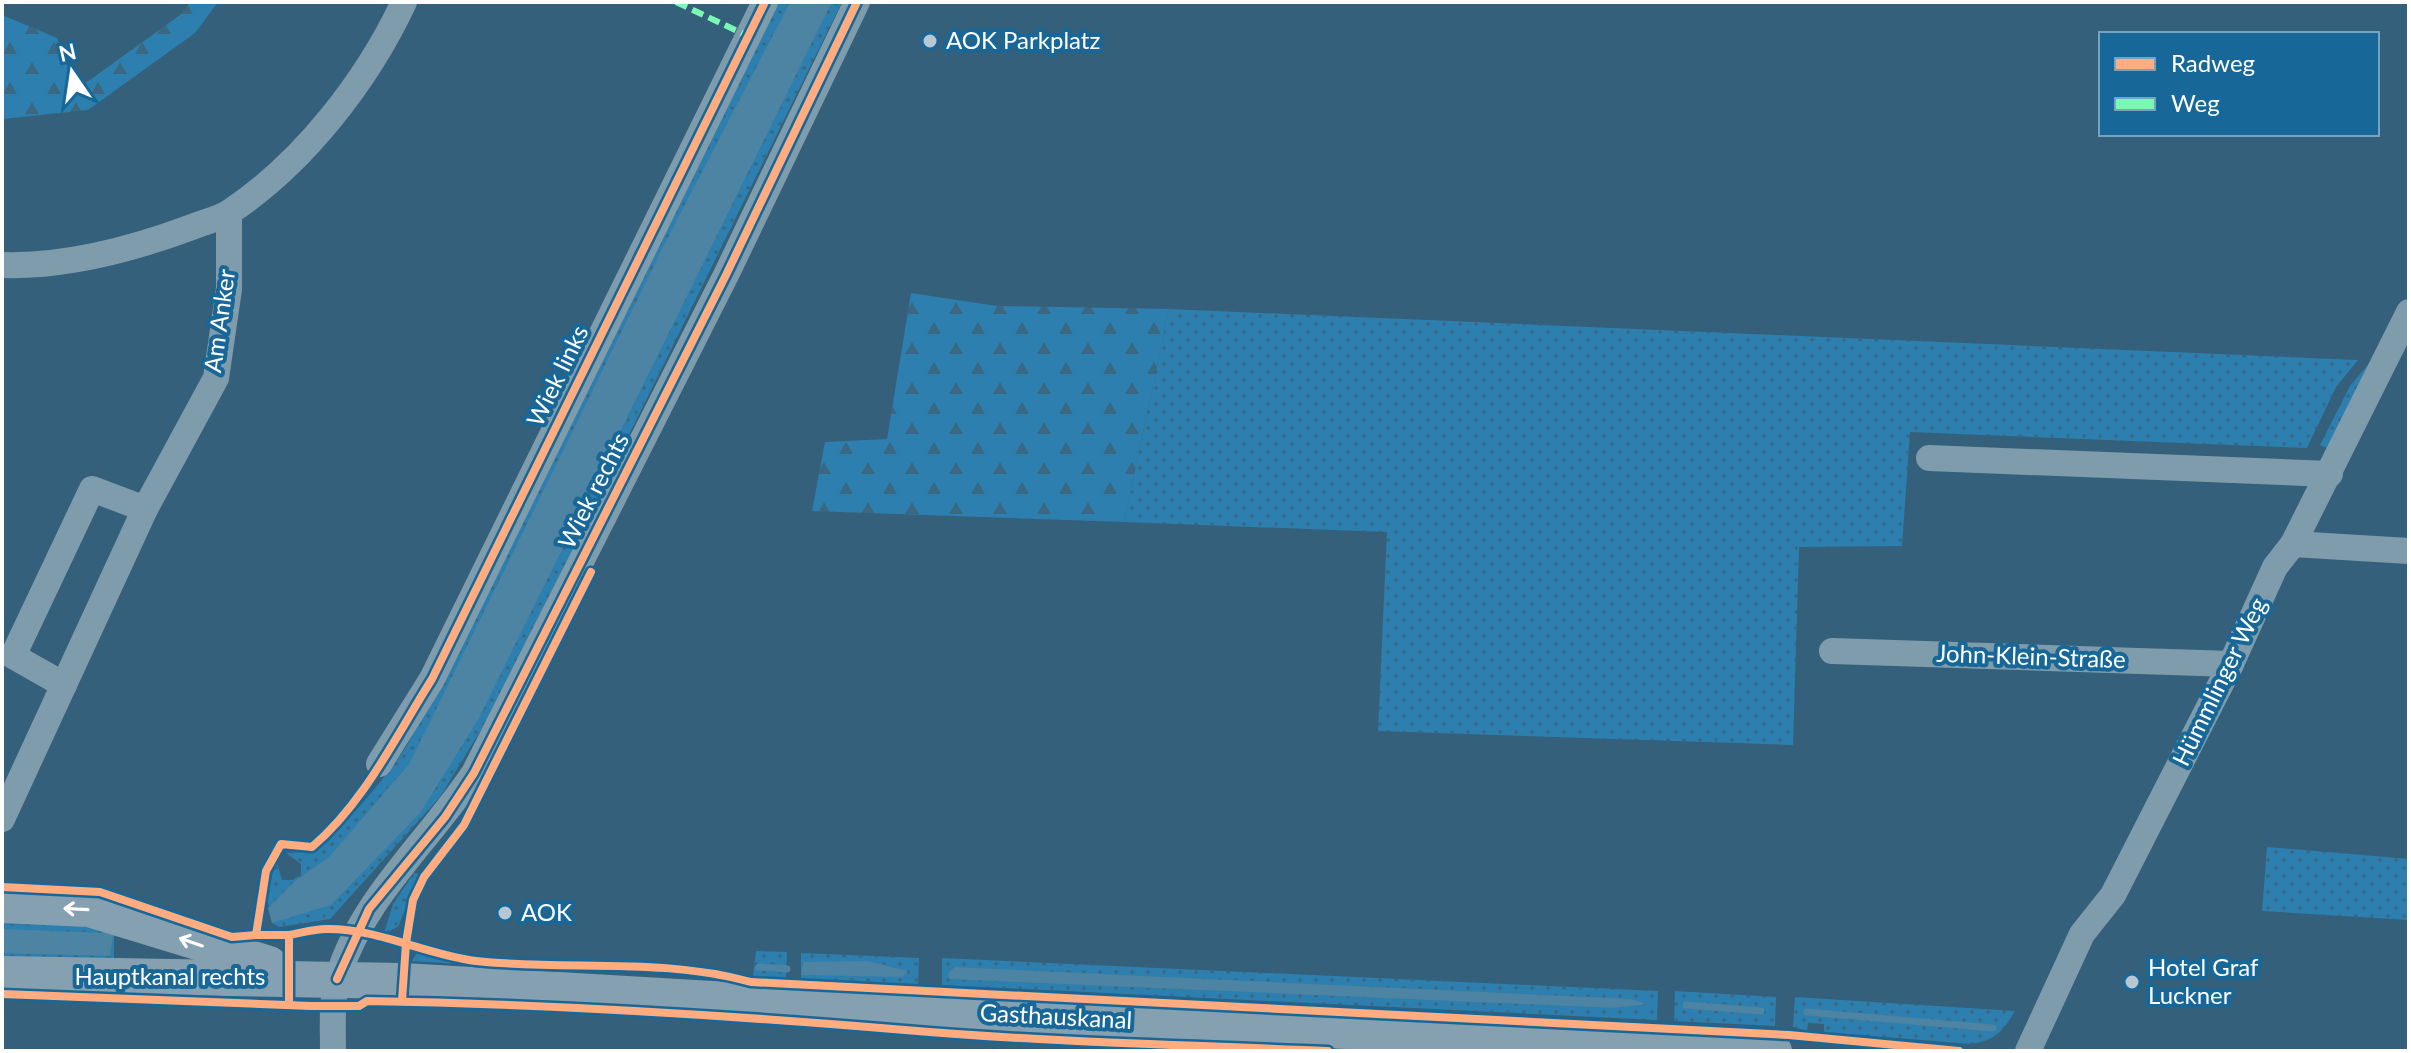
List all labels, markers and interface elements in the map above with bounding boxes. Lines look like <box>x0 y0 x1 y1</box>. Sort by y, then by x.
place label: AOK Parkplatz <box>946 25 1100 54</box>
north arrow <box>32 32 112 112</box>
marker: AOK Parkplatz <box>921 32 939 50</box>
legend <box>2099 32 2379 136</box>
text: N <box>56 37 79 67</box>
text: Radweg <box>2171 48 2255 77</box>
text: Weg <box>2171 88 2220 117</box>
street label: Am Anker <box>197 267 240 374</box>
street label: Wiek links <box>520 320 594 431</box>
street label: Wiek rechts <box>551 428 634 553</box>
street label: Hümmlinger Weg <box>2165 593 2272 770</box>
street label: John-Klein-Straße <box>1936 638 2126 673</box>
place label: AOK <box>521 897 572 926</box>
one-way arrow <box>63 901 90 916</box>
marker: AOK <box>496 904 514 922</box>
one-way arrow <box>179 934 204 949</box>
place label: Hotel Graf Luckner <box>2148 952 2259 1009</box>
street label: Hauptkanal rechts <box>74 961 266 990</box>
marker: Hotel Graf Luckner <box>2123 973 2141 991</box>
street label: Gasthauskanal <box>979 997 1133 1034</box>

